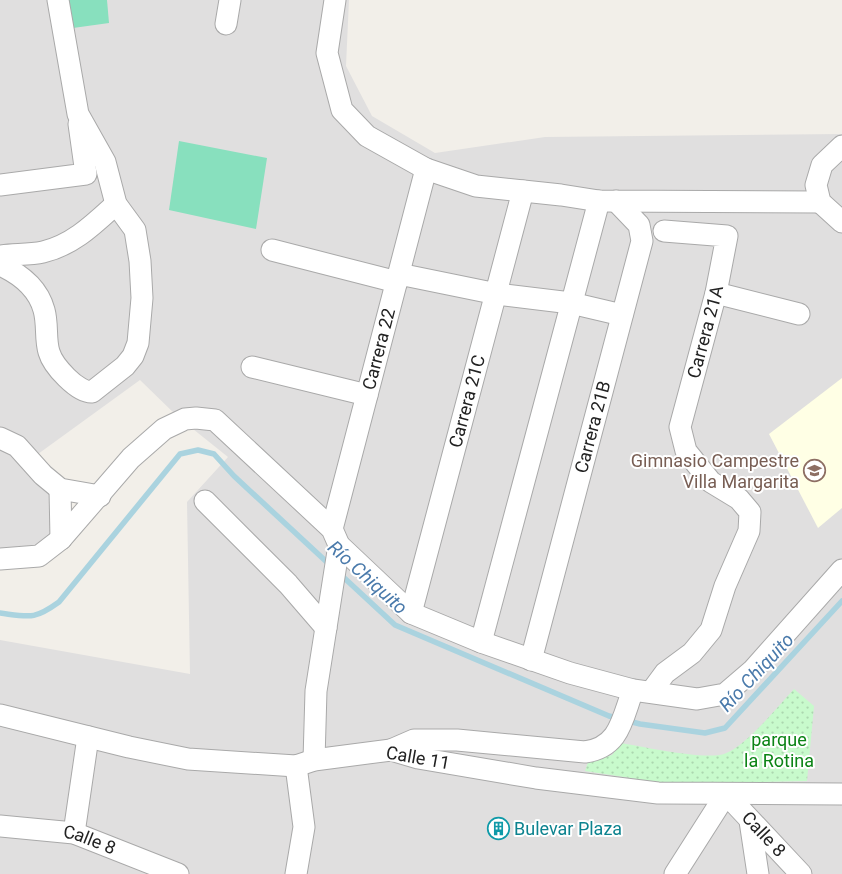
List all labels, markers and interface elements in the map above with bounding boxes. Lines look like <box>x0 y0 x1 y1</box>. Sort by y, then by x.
street label: Carrera 21A <box>683 284 727 380</box>
street label: Carrera 22 <box>358 306 399 392</box>
street label: Carrera 21C <box>444 353 489 450</box>
street label: Carrera 21B <box>570 378 614 475</box>
place label: Gimnasio Campestre Villa Margarita <box>631 450 799 492</box>
school or university icon: Gimnasio Campestre Villa Margarita <box>803 459 827 483</box>
water label: Río Chiquito <box>323 536 412 619</box>
water label: Río Chiquito <box>714 628 799 716</box>
park label: parque la Rotina <box>744 729 814 771</box>
street label: Calle 11 <box>384 742 452 773</box>
street label: Calle 8 <box>738 807 790 861</box>
building icon: Bulevar Plaza <box>486 817 510 841</box>
place label: Bulevar Plaza <box>514 818 622 839</box>
street label: Calle 8 <box>63 821 119 858</box>

